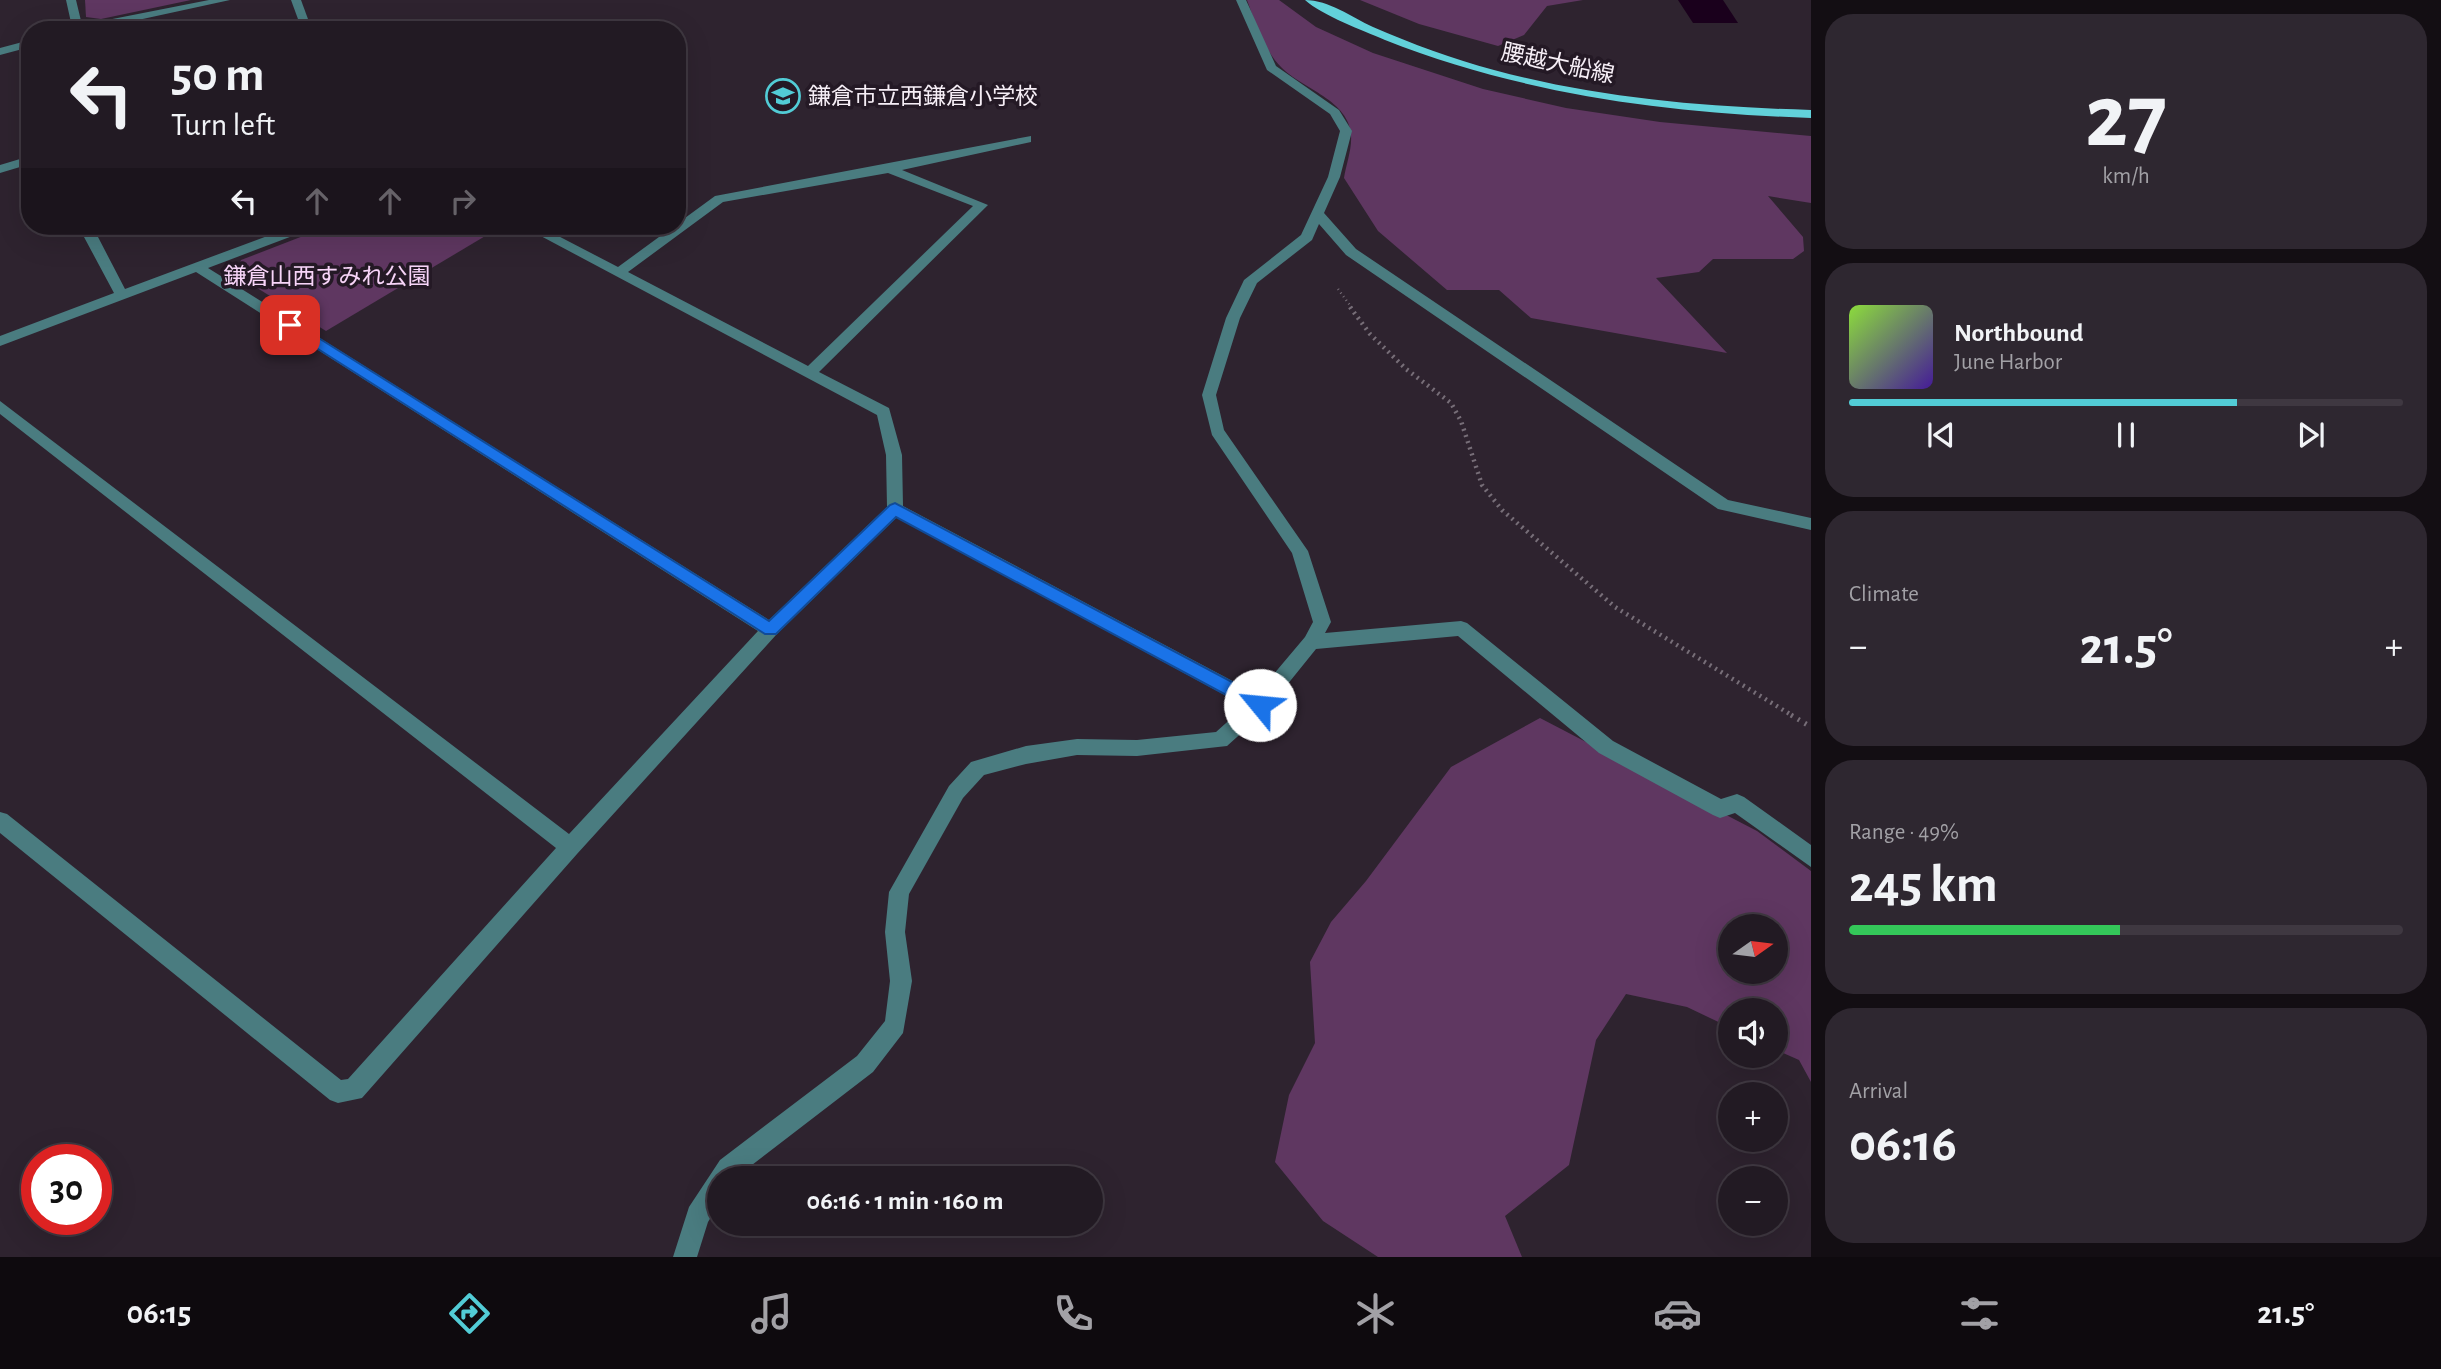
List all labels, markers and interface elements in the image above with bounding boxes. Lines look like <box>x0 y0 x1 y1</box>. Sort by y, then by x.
street label: 腰越大船線 <box>1499 39 1617 88</box>
icon: left <box>56 49 147 140</box>
text: 50 m <box>171 51 265 100</box>
text: 27 <box>2085 72 2167 163</box>
school or university icon: 鎌倉市立西鎌倉小学校 <box>764 77 802 115</box>
place label: 鎌倉市立西鎌倉小学校 <box>808 84 1038 109</box>
text: Turn left <box>171 109 275 141</box>
text: km/h <box>2102 165 2150 188</box>
icon: left <box>225 182 263 220</box>
icon: ahead <box>298 182 336 220</box>
icon: ahead <box>371 182 409 220</box>
icon: right <box>444 182 482 220</box>
park label: 鎌倉山西すみれ公園 <box>224 264 431 289</box>
pin <box>260 295 320 355</box>
icon: arrive <box>271 306 309 344</box>
text: Northbound <box>1954 320 2083 346</box>
text: June Harbor <box>1954 351 2062 374</box>
icon: previous <box>1922 416 1960 454</box>
icon: pause <box>2107 416 2145 454</box>
icon: next <box>2292 416 2330 454</box>
text: Climate <box>1849 583 1919 606</box>
text: 21.5° <box>2080 621 2172 673</box>
text: − <box>1849 628 1867 666</box>
text: + <box>2385 628 2403 666</box>
position arrow <box>1223 668 1297 742</box>
text: Range · 49% <box>1849 821 1959 844</box>
text: 245 km <box>1849 859 1998 911</box>
north arrow <box>1718 914 1788 984</box>
map controls <box>1718 914 1788 1236</box>
button: sound <box>1718 998 1788 1068</box>
text: Arrival <box>1849 1080 1908 1103</box>
button: + <box>1718 1082 1788 1152</box>
text: 06:16 <box>1849 1118 1957 1170</box>
speed limit sign: 30 <box>21 1144 112 1235</box>
button: − <box>1718 1166 1788 1236</box>
text: 06:16 · 1 min · 160 m <box>807 1188 1003 1214</box>
icon: directions <box>445 1289 494 1338</box>
icon: music <box>747 1289 796 1338</box>
icon: phone <box>1049 1289 1098 1338</box>
icon: climate <box>1351 1289 1400 1338</box>
icon: car <box>1653 1289 1702 1338</box>
icon: filters <box>1955 1289 2004 1338</box>
text: 06:15 <box>127 1297 191 1329</box>
text: 21.5° <box>2257 1297 2314 1329</box>

